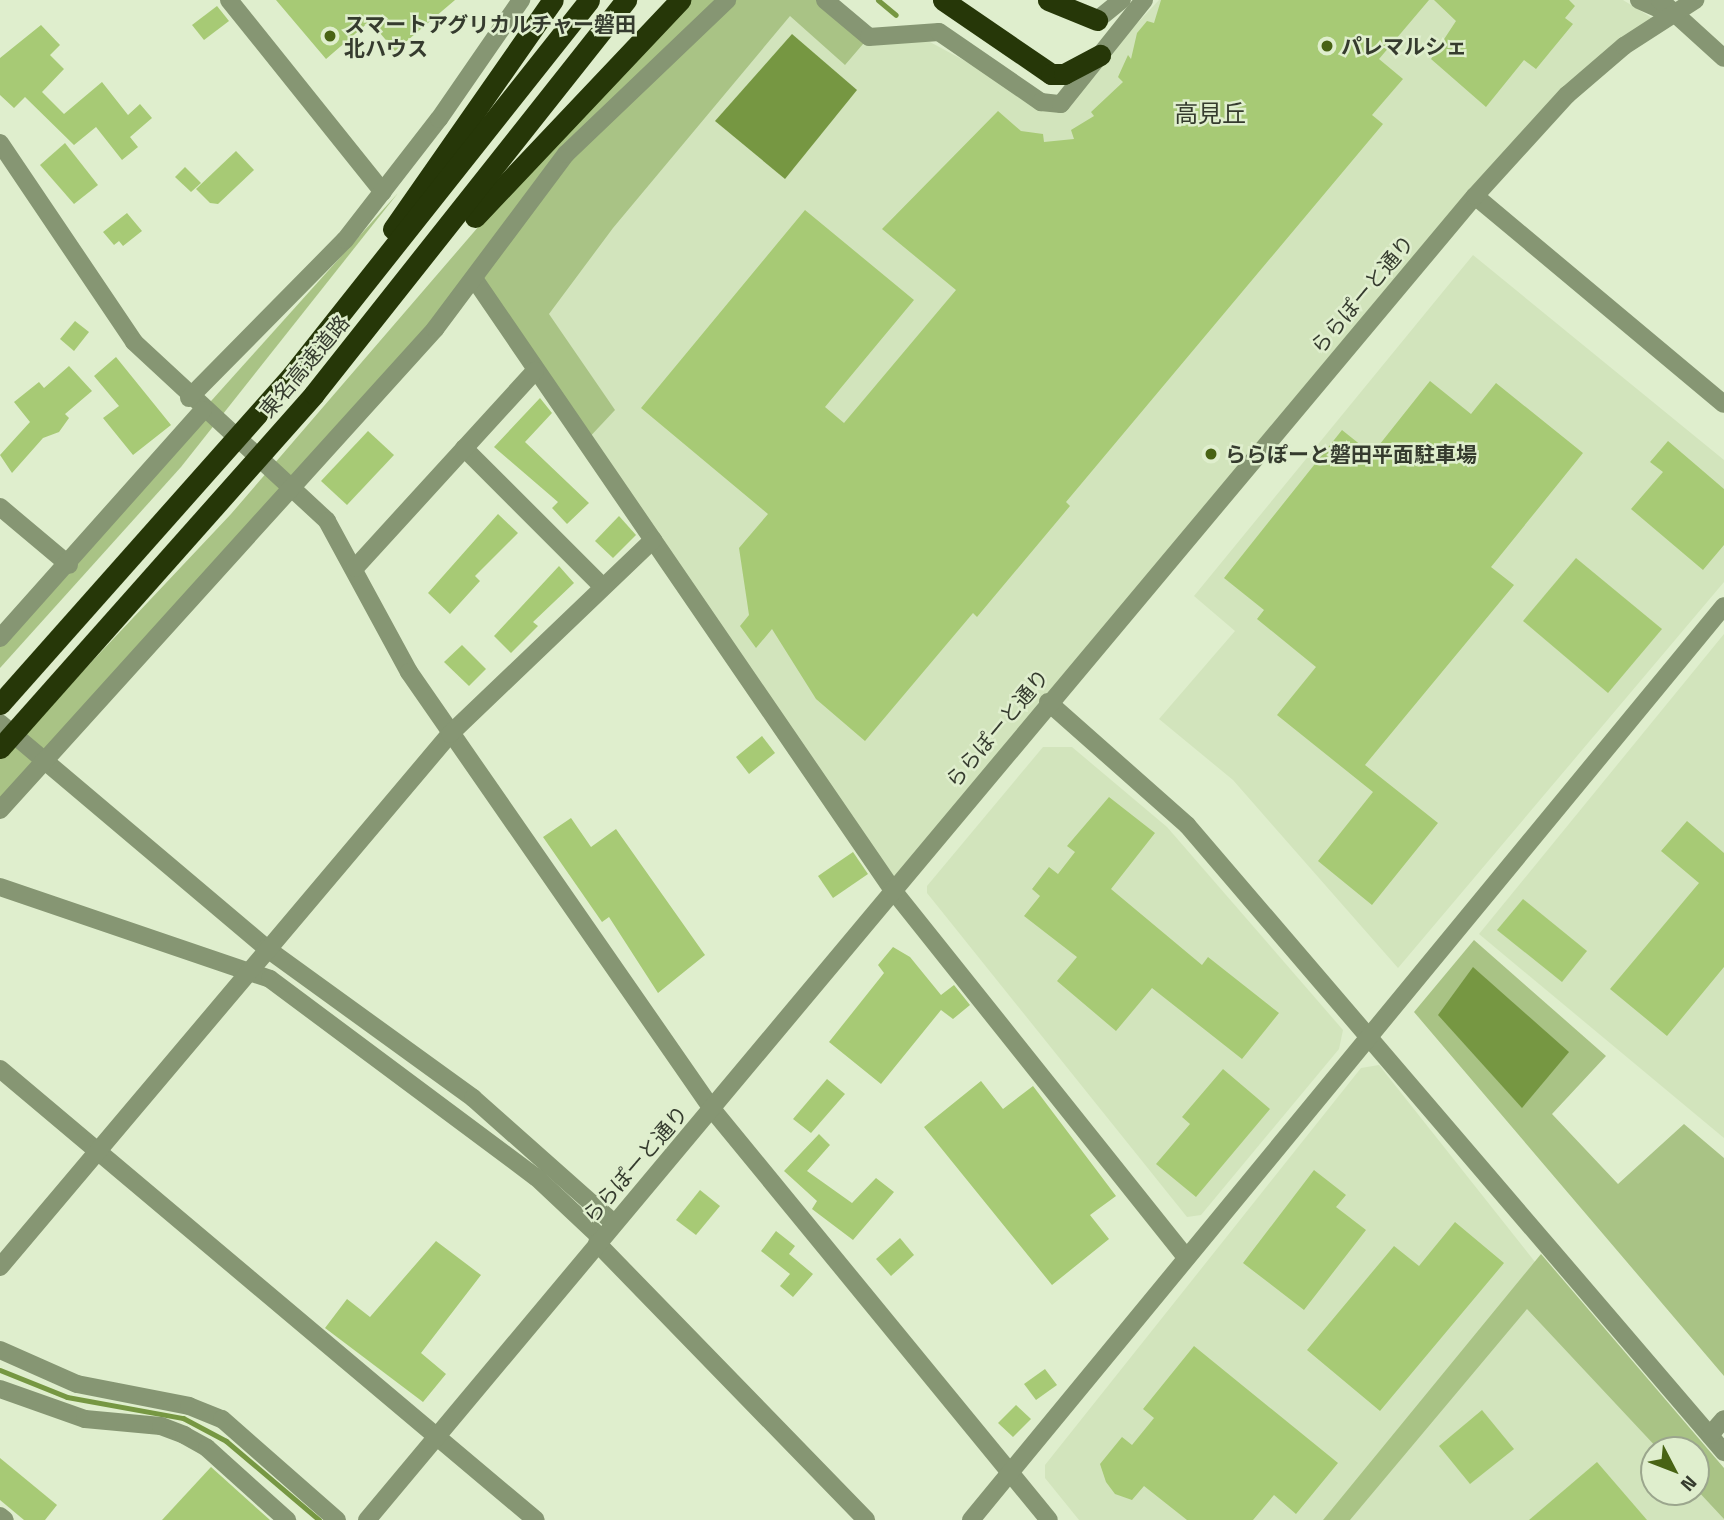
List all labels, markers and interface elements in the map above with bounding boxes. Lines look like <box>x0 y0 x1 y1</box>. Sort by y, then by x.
place label: スマートアグリカルチャー磐田 北ハウス <box>344 11 638 61</box>
marker: スマートアグリカルチャー磐田 北ハウス <box>322 28 338 44</box>
place label: パレマルシェ <box>1341 33 1467 59</box>
marker: パレマルシェ <box>1319 38 1335 54</box>
district label: 高見丘 <box>1174 100 1246 128</box>
street label: ららぽーと通り <box>1305 230 1419 358</box>
street label: 東名高速道路 <box>254 310 354 422</box>
place label: ららぽーと磐田平面駐車場 <box>1225 441 1477 467</box>
marker: ららぽーと磐田平面駐車場 <box>1203 446 1219 462</box>
street label: ららぽーと通り <box>940 664 1054 792</box>
street label: ららぽーと通り <box>577 1100 693 1228</box>
north arrow <box>1640 1436 1710 1506</box>
text: N <box>1674 1469 1705 1499</box>

